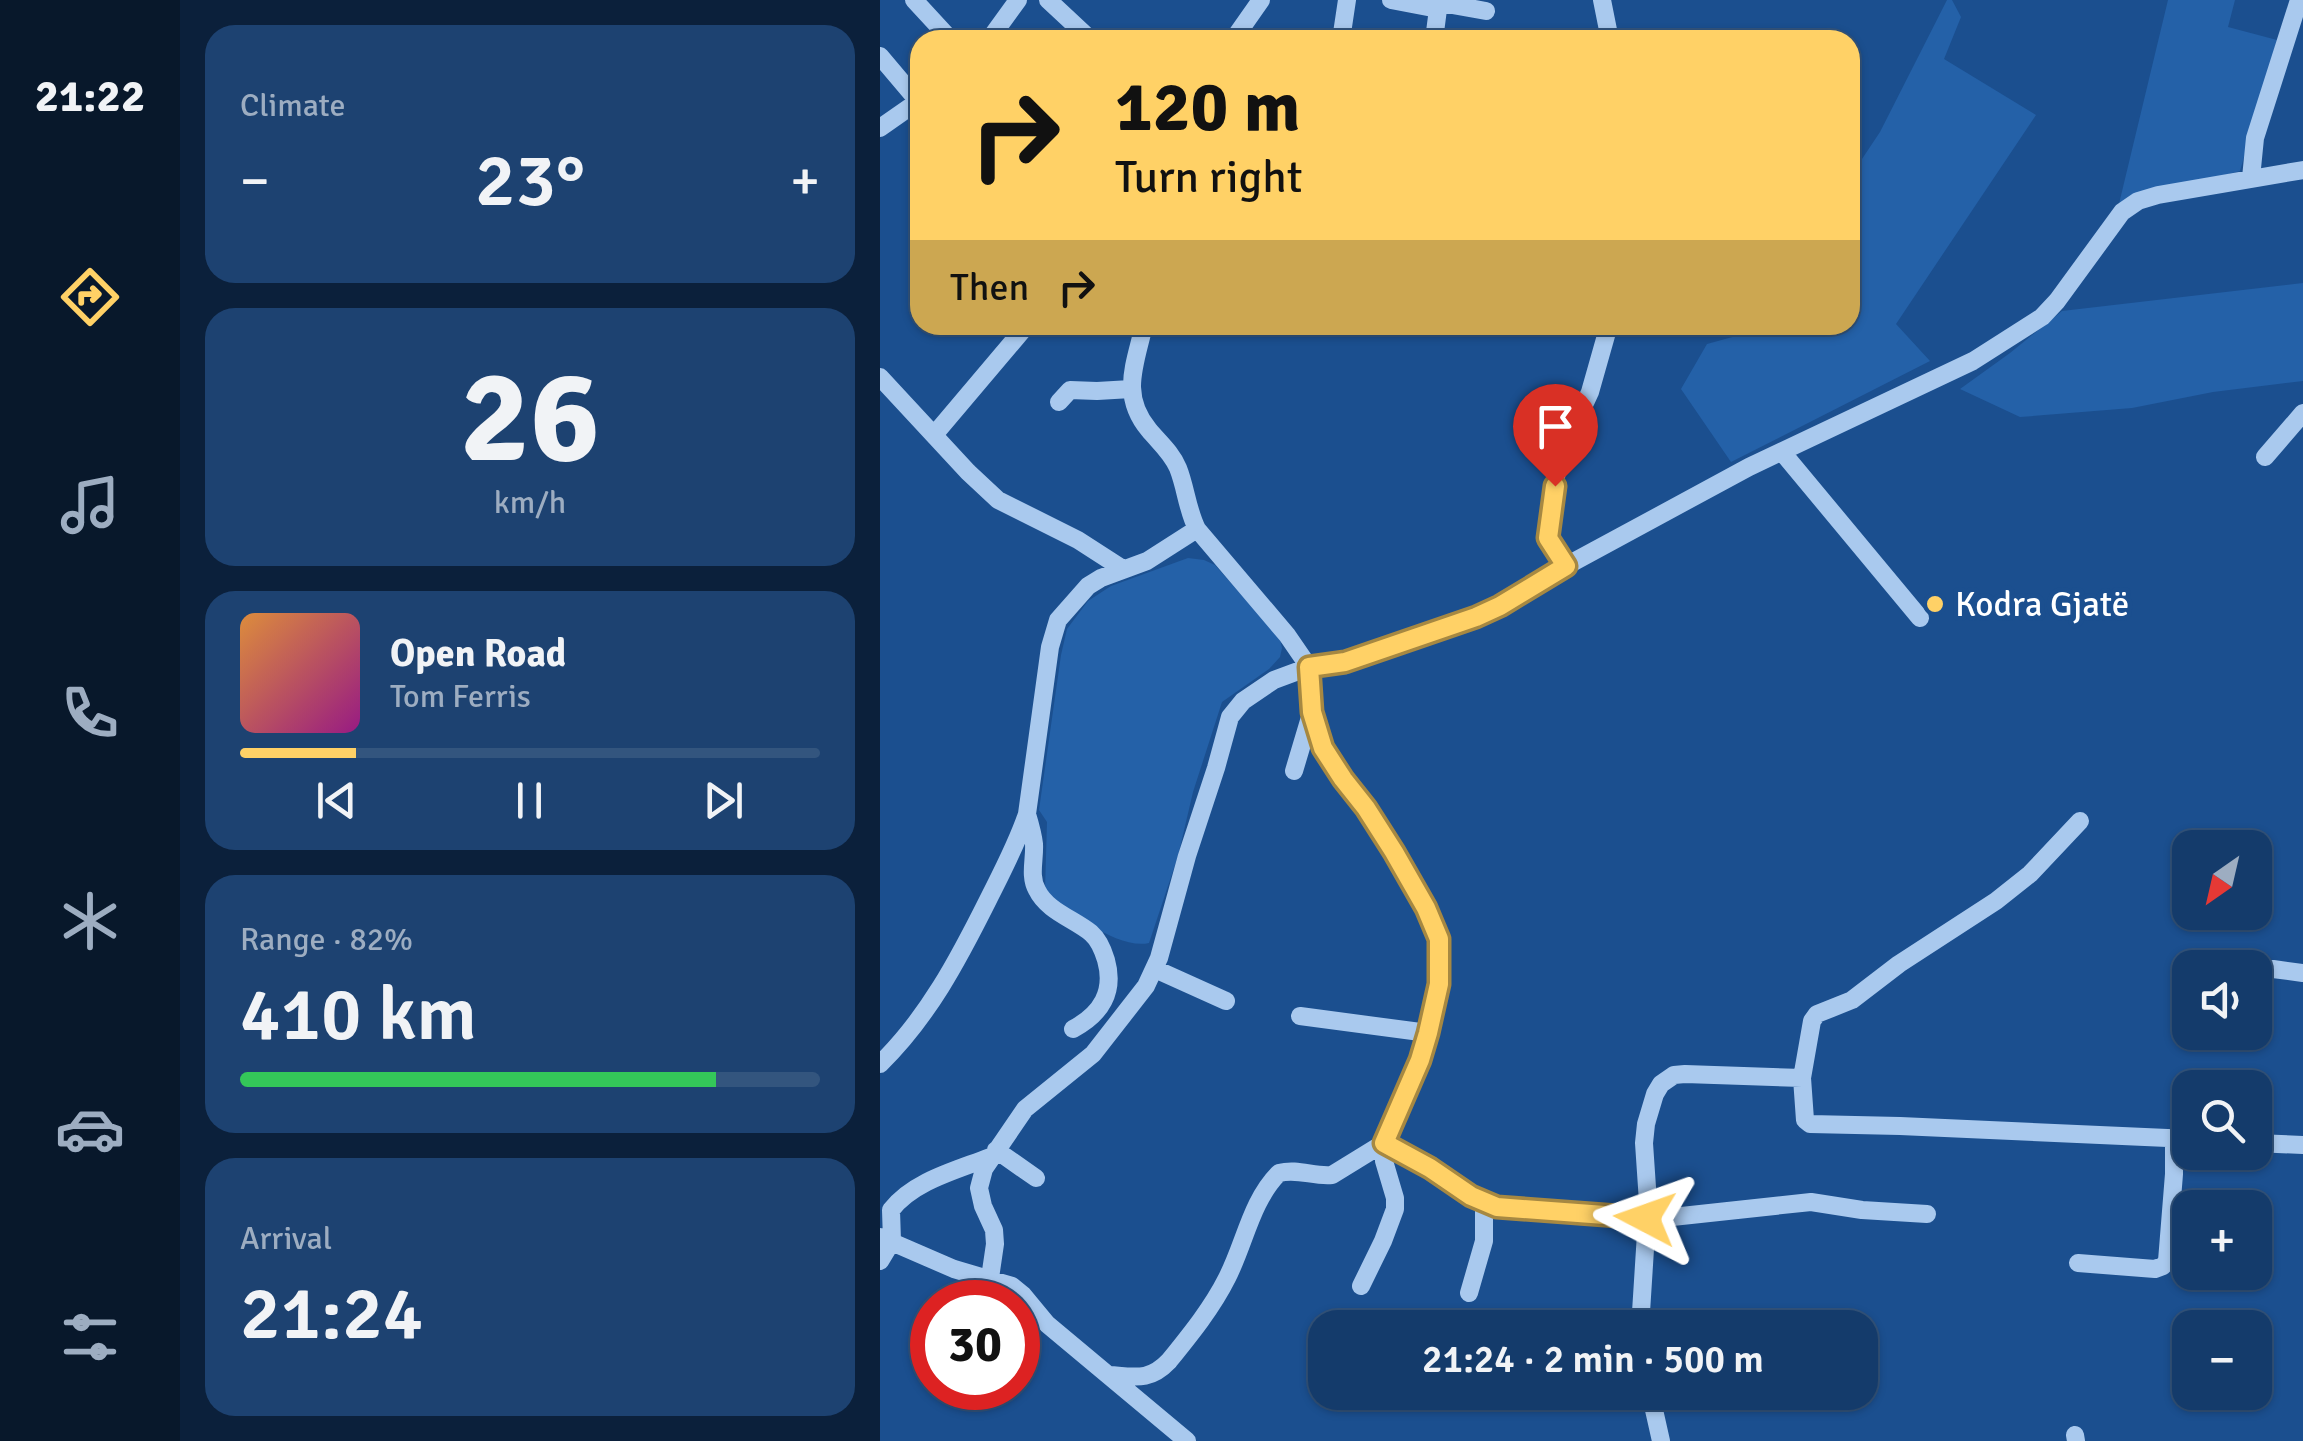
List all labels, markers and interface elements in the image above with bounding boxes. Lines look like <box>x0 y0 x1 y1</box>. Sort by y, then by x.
text: 120 m <box>1115 64 1300 150</box>
text: 21:22 <box>35 69 145 124</box>
icon: right <box>950 70 1080 200</box>
text: Climate <box>240 86 346 125</box>
text: 23° <box>475 134 585 227</box>
text: − <box>240 147 270 215</box>
text: + <box>790 147 820 215</box>
text: Turn right <box>1115 150 1303 205</box>
icon: right <box>1049 260 1104 315</box>
icon: directions <box>55 262 125 332</box>
text: Then <box>950 264 1029 311</box>
text: 26 <box>460 338 600 498</box>
pin <box>1513 384 1598 487</box>
icon: arrive <box>1528 399 1583 454</box>
icon: music <box>55 470 125 540</box>
text: km/h <box>494 483 566 522</box>
place label: Kodra Gjatë <box>1955 583 2129 626</box>
marker: Kodra Gjatë <box>1924 593 1946 615</box>
text: Open Road <box>390 630 566 677</box>
text: Tom Ferris <box>390 677 531 716</box>
icon: phone <box>55 678 125 748</box>
icon: previous <box>309 773 364 828</box>
icon: pause <box>502 773 557 828</box>
icon: next <box>696 773 751 828</box>
north arrow <box>2172 830 2272 930</box>
map controls <box>2172 830 2272 1410</box>
icon: climate <box>55 886 125 956</box>
text: Range · 82% <box>240 920 413 959</box>
button: sound <box>2172 950 2272 1050</box>
text: 410 km <box>240 968 477 1061</box>
button: search <box>2172 1070 2272 1170</box>
icon: car <box>55 1094 125 1164</box>
position arrow <box>1593 1166 1697 1270</box>
button: + <box>2172 1190 2272 1290</box>
text: Arrival <box>240 1219 332 1258</box>
text: 21:24 <box>240 1267 423 1360</box>
speed limit sign: 30 <box>910 1280 1040 1410</box>
icon: filters <box>55 1302 125 1372</box>
button: − <box>2172 1310 2272 1410</box>
text: 21:24 · 2 min · 500 m <box>1422 1336 1764 1383</box>

